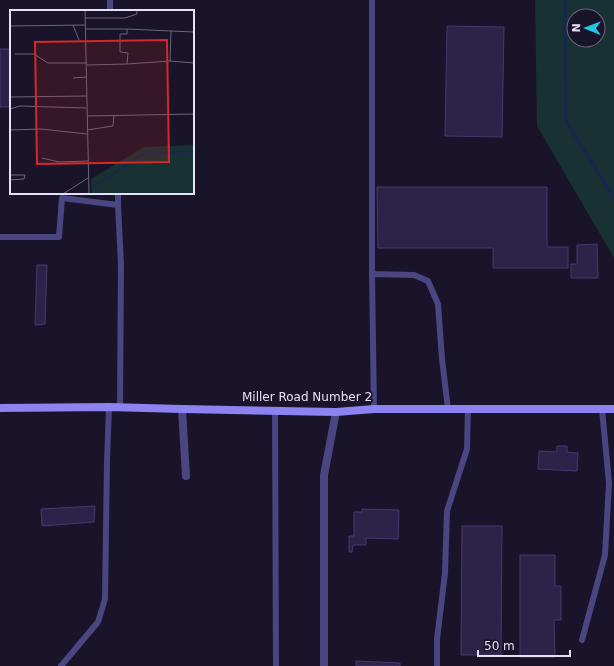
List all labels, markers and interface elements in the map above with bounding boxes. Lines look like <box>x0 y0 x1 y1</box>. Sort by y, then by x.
north arrow <box>566 8 606 48</box>
inset map <box>10 10 194 194</box>
text: N <box>570 23 583 33</box>
street label: Miller Road Number 2 <box>242 390 372 404</box>
scale bar <box>478 632 570 658</box>
text: 50 m <box>484 639 515 653</box>

